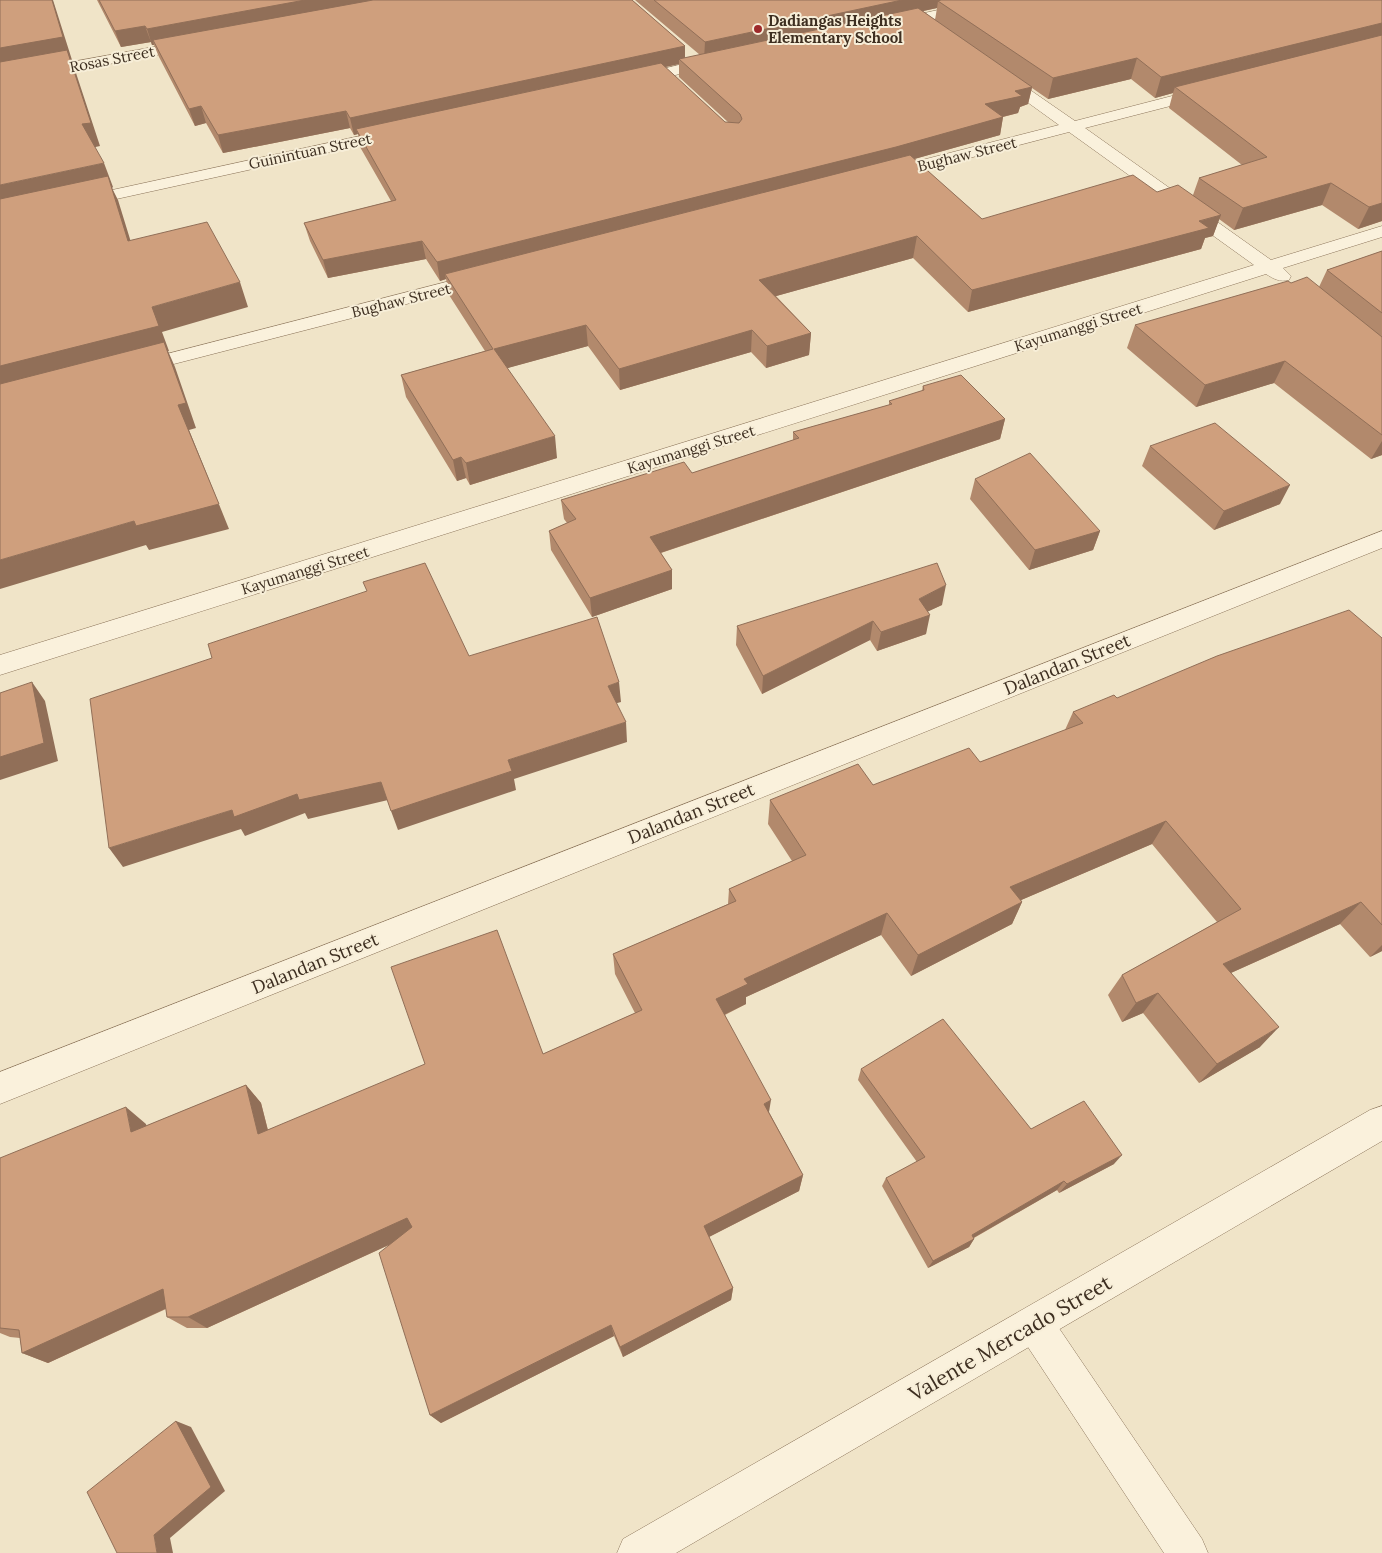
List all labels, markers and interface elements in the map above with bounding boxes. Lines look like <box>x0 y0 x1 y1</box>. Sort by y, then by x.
place label: Dadiangas Heights Elementary School <box>768 11 903 47</box>
marker: Dadiangas Heights Elementary School <box>752 23 764 35</box>
street label: Rosas Street <box>68 41 156 77</box>
street label: Guinintuan Street <box>247 129 373 173</box>
street label: Bughaw Street <box>915 132 1019 176</box>
street label: Bughaw Street <box>349 278 453 322</box>
street label: Kayumanggi Street <box>1012 298 1144 355</box>
street label: Kayumanggi Street <box>625 420 757 477</box>
street label: Kayumanggi Street <box>239 541 371 598</box>
street label: Dalandan Street <box>1000 628 1134 700</box>
street label: Dalandan Street <box>624 777 758 849</box>
street label: Dalandan Street <box>248 927 382 999</box>
street label: Valente Mercado Street <box>903 1268 1117 1408</box>

